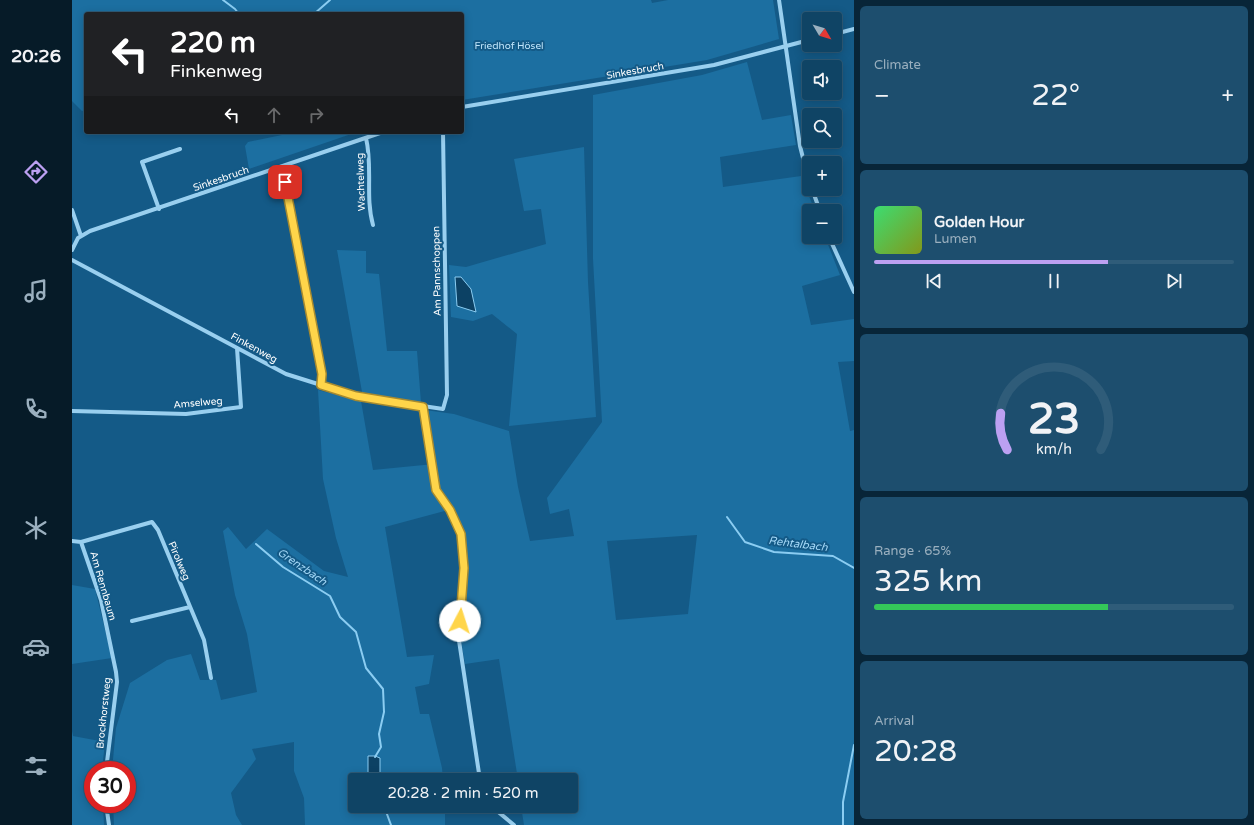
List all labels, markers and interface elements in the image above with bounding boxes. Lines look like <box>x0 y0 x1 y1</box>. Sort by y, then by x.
north arrow <box>802 12 842 52</box>
map controls <box>802 12 842 244</box>
text: 220 m <box>170 26 256 60</box>
icon: left <box>104 28 156 80</box>
park label: Friedhof Hösel <box>474 40 544 52</box>
text: 20:26 <box>11 45 61 67</box>
text: Climate <box>874 57 921 73</box>
text: Finkenweg <box>170 60 263 82</box>
street label: Sinkesbruch <box>605 60 665 82</box>
button: sound <box>802 60 842 100</box>
text: 22° <box>1031 77 1080 114</box>
text: − <box>874 83 890 109</box>
text: + <box>1222 83 1234 109</box>
icon: left <box>221 104 243 126</box>
icon: ahead <box>263 104 285 126</box>
icon: right <box>305 104 327 126</box>
button: search <box>802 108 842 148</box>
street label: Wachtelweg <box>354 153 368 211</box>
button: + <box>802 156 842 196</box>
icon: directions <box>22 158 50 186</box>
street label: Sinkesbruch <box>192 164 250 194</box>
pin <box>268 165 302 199</box>
icon: arrive <box>274 171 296 193</box>
button: − <box>802 204 842 244</box>
text: Golden Hour <box>934 213 1024 231</box>
street label: Am Pannschoppen <box>430 226 444 316</box>
text: Lumen <box>934 231 977 247</box>
icon: previous <box>923 270 945 292</box>
icon: pause <box>1043 270 1065 292</box>
icon: next <box>1163 270 1185 292</box>
icon: music <box>22 277 50 305</box>
street label: Finkenweg <box>229 330 279 366</box>
icon: phone <box>22 395 50 423</box>
street label: Amselweg <box>173 395 223 411</box>
text: 23 <box>1028 395 1080 445</box>
text: km/h <box>1036 441 1072 458</box>
icon: climate <box>22 514 50 542</box>
water label: Rehtalbach <box>768 534 829 554</box>
street label: Pirolweg <box>165 540 193 582</box>
text: Range · 65% <box>874 543 951 559</box>
water label: Grenzbach <box>275 546 329 588</box>
street label: Am Rennbaum <box>87 550 119 622</box>
text: 325 km <box>874 563 982 600</box>
position arrow <box>439 600 481 642</box>
icon: car <box>22 633 50 661</box>
street label: Brockhorstweg <box>94 677 114 749</box>
text: Arrival <box>874 713 914 729</box>
text: 20:28 <box>874 733 957 770</box>
icon: filters <box>22 752 50 780</box>
speed limit sign: 30 <box>84 761 136 813</box>
text: 20:28 · 2 min · 520 m <box>388 784 538 802</box>

